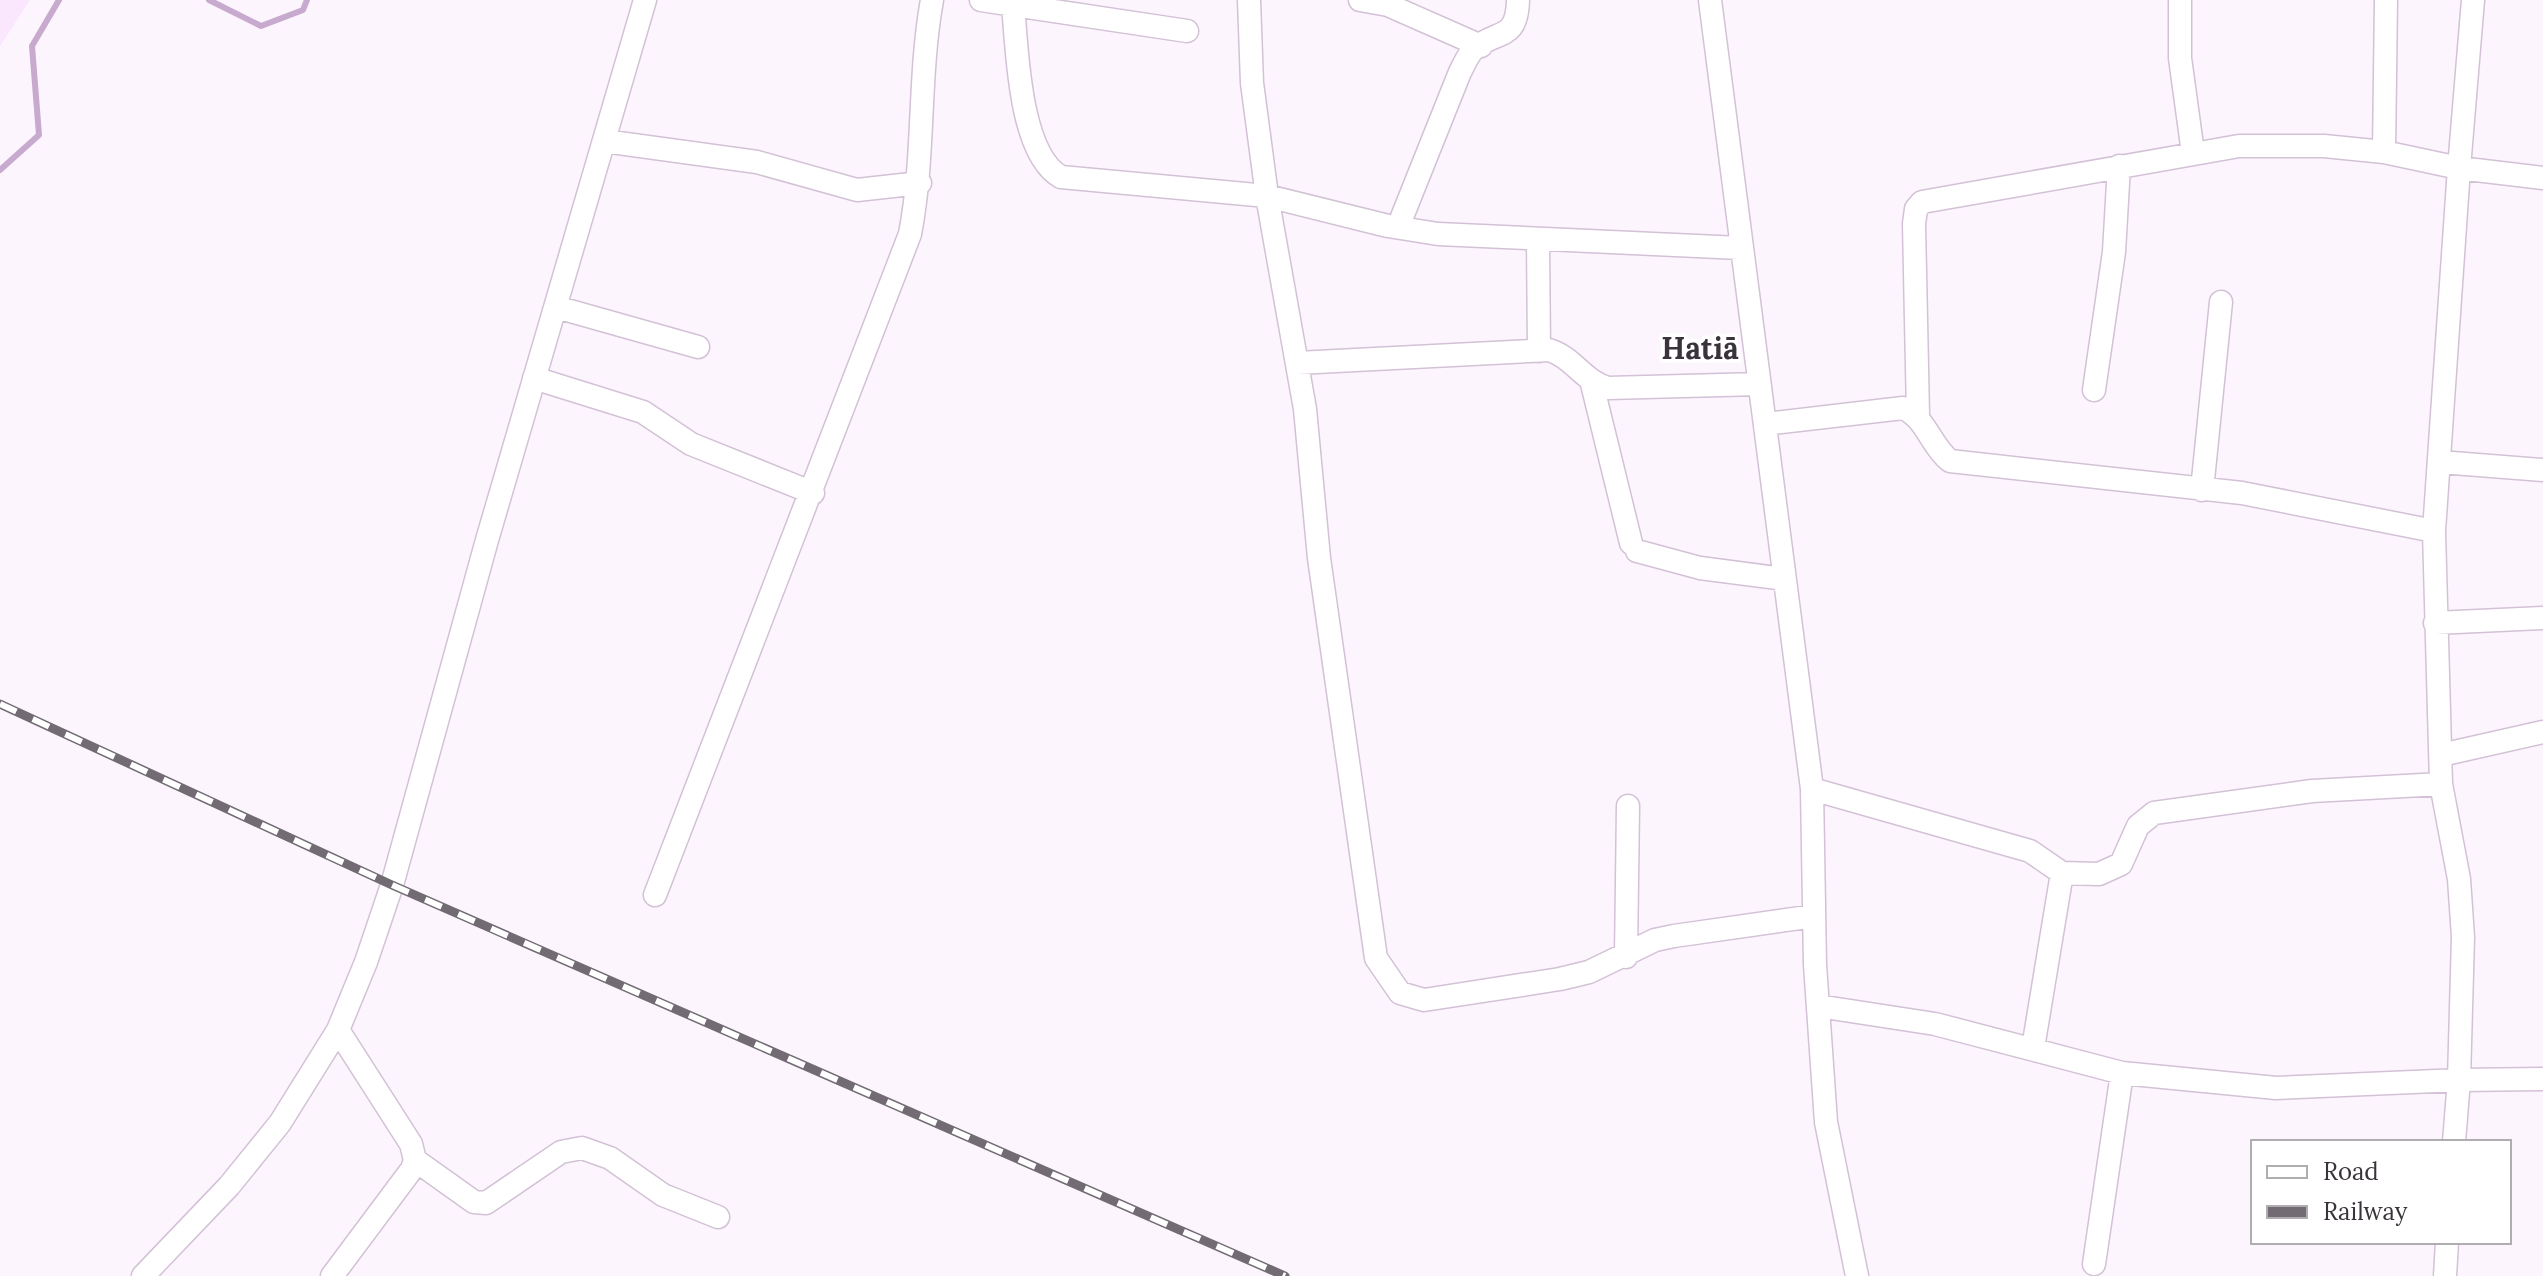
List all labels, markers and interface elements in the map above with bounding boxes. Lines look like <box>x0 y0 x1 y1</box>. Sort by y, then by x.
district label: Hatiā <box>1661 329 1739 367</box>
legend <box>2251 1140 2511 1244</box>
text: Road <box>2323 1156 2379 1187</box>
text: Railway <box>2323 1196 2408 1227</box>

